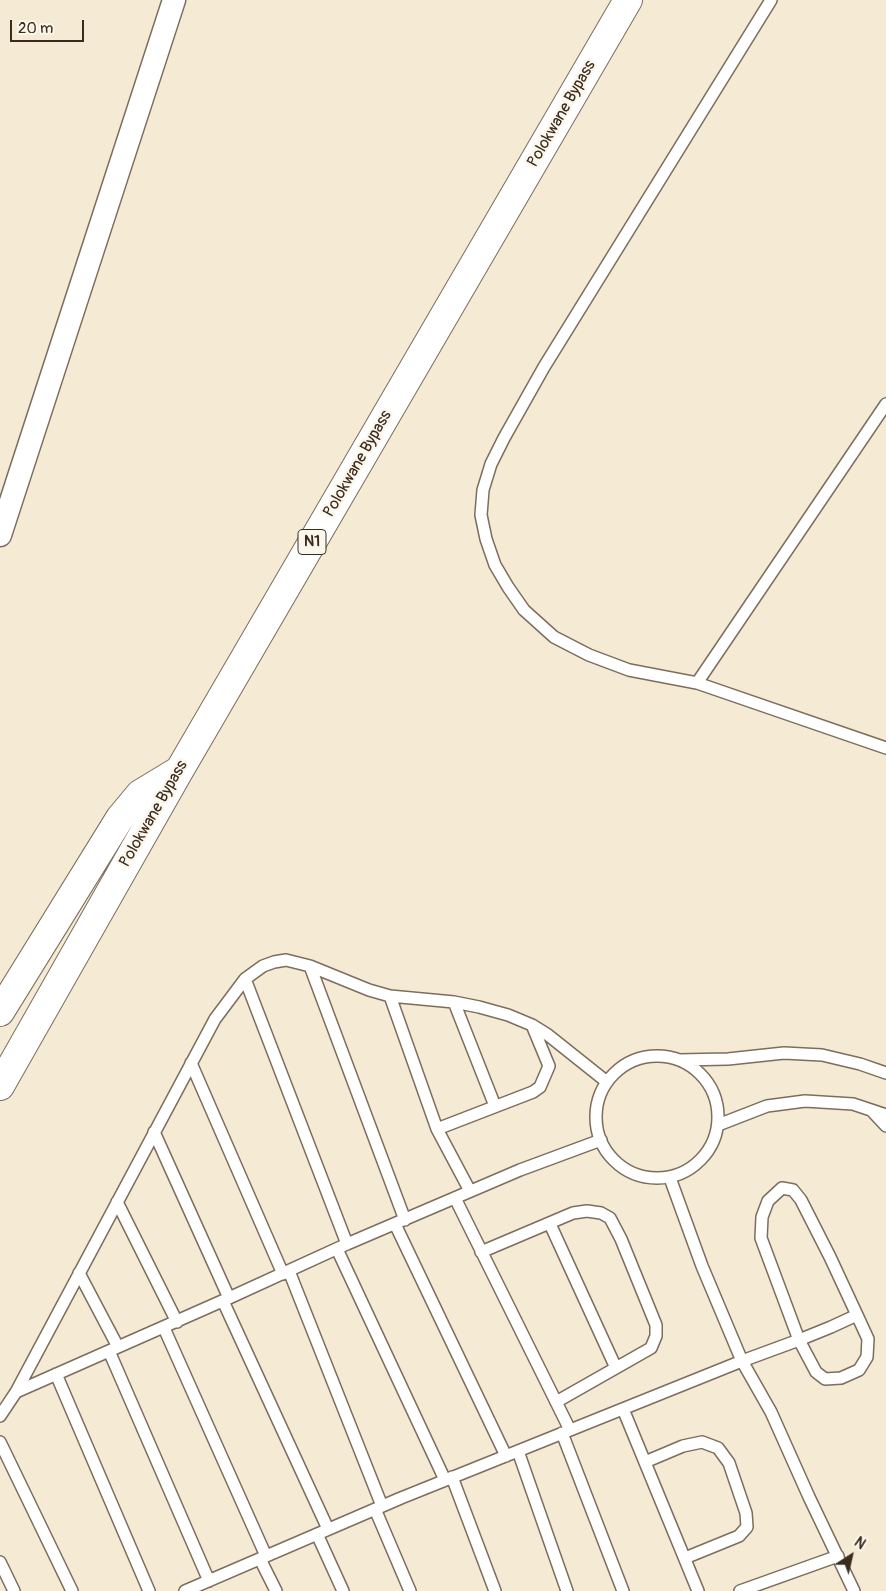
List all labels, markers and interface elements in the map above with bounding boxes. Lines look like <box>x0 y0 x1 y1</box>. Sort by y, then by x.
scale bar <box>12 10 86 42</box>
text: 20 m <box>18 19 53 38</box>
street label: Polokwane Bypass <box>524 57 600 171</box>
street label: Polokwane Bypass <box>320 407 396 521</box>
road number: N1 <box>298 530 326 554</box>
street label: Polokwane Bypass <box>116 757 192 871</box>
north arrow <box>826 1531 876 1581</box>
text: N <box>851 1534 869 1553</box>

